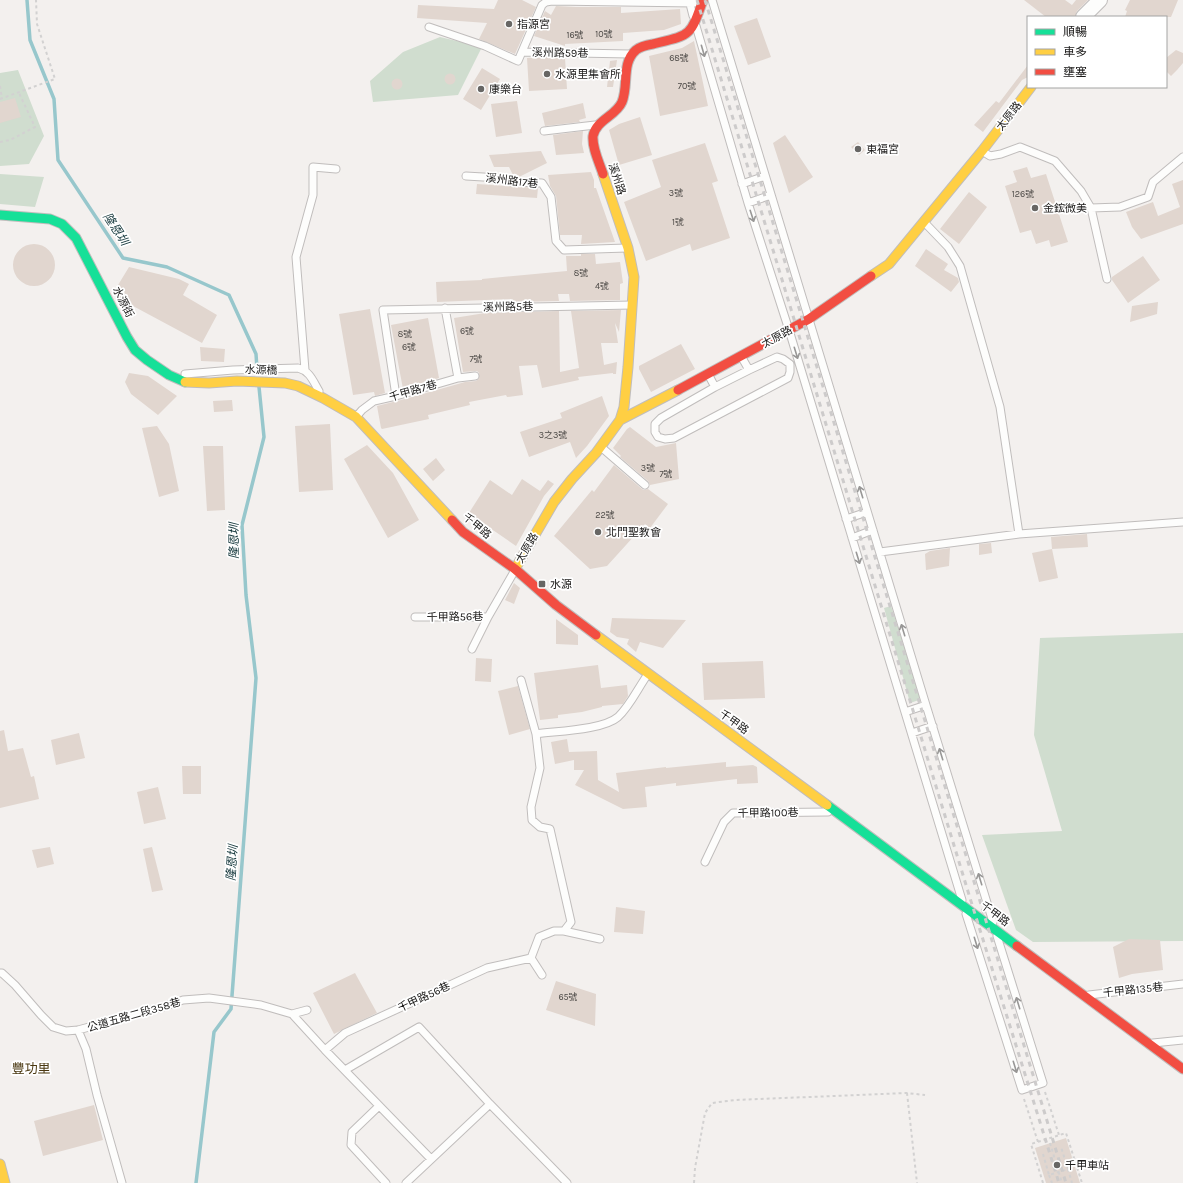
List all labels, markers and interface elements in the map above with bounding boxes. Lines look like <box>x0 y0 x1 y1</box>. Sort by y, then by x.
legend <box>1027 16 1167 88</box>
place label: 指源宮 <box>517 18 550 31</box>
marker: 指源宮 <box>504 19 514 29</box>
text: 順暢 <box>1063 25 1087 39</box>
house number: 10號 <box>595 29 613 39</box>
house number: 16號 <box>566 30 584 40</box>
one-way arrow <box>700 44 707 57</box>
text: 車多 <box>1063 45 1087 59</box>
street label: 溪州路59巷 <box>532 46 588 60</box>
house number: 68號 <box>669 53 689 63</box>
text: 壅塞 <box>1063 65 1087 79</box>
place label: 水源里集會所 <box>555 68 621 81</box>
marker: 水源里集會所 <box>542 69 552 79</box>
house number: 70號 <box>678 81 696 91</box>
place label: 康樂台 <box>489 83 522 96</box>
marker: 康樂台 <box>476 84 486 94</box>
street label: 太原路 <box>994 99 1024 133</box>
place label: 東福宮 <box>866 143 899 156</box>
marker: 東福宮 <box>853 144 863 154</box>
street label: 溪州路 <box>606 161 628 197</box>
street label: 溪州路17巷 <box>485 171 539 191</box>
house number: 3號 <box>669 188 683 198</box>
house number: 126號 <box>1012 189 1034 199</box>
place label: 金鋐微美 <box>1043 202 1087 215</box>
marker: 金鋐微美 <box>1030 203 1040 213</box>
one-way arrow <box>749 209 756 222</box>
water label: 隆恩圳 <box>100 210 133 250</box>
house number: 1號 <box>672 217 684 227</box>
house number: 8號 <box>574 268 588 278</box>
house number: 4號 <box>595 281 609 291</box>
street label: 水源街 <box>110 284 136 320</box>
street label: 溪州路5巷 <box>483 300 533 314</box>
street label: 太原路 <box>759 323 795 351</box>
house number: 6號 <box>460 326 474 336</box>
house number: 8號 <box>398 329 412 339</box>
house number: 6號 <box>402 342 416 352</box>
one-way arrow <box>793 347 800 360</box>
house number: 7號 <box>469 354 483 364</box>
street label: 水源橋 <box>244 363 278 377</box>
street label: 千甲路7巷 <box>388 378 438 404</box>
house number: 3之3號 <box>539 430 567 440</box>
house number: 3號 <box>641 463 655 473</box>
house number: 7號 <box>659 469 673 479</box>
one-way arrow <box>857 486 864 499</box>
street label: 千甲路 <box>460 510 494 542</box>
house number: 22號 <box>595 510 615 520</box>
water label: 隆恩圳 <box>227 521 241 559</box>
place label: 北門聖教會 <box>606 526 661 539</box>
marker: 北門聖教會 <box>593 527 603 537</box>
street label: 太原路 <box>513 530 541 566</box>
one-way arrow <box>855 551 862 564</box>
place label: 水源 <box>550 578 572 591</box>
marker: 水源 <box>537 579 547 589</box>
street label: 千甲路56巷 <box>427 610 483 624</box>
one-way arrow <box>899 624 906 637</box>
street label: 千甲路 <box>717 707 751 737</box>
one-way arrow <box>937 748 944 761</box>
street label: 千甲路100巷 <box>738 806 798 820</box>
water label: 隆恩圳 <box>224 843 240 881</box>
one-way arrow <box>976 872 983 885</box>
street label: 千甲路 <box>978 899 1012 929</box>
one-way arrow <box>972 937 980 949</box>
street label: 千甲路56巷 <box>396 979 452 1015</box>
street label: 千甲路135巷 <box>1102 980 1164 1000</box>
house number: 65號 <box>558 992 578 1002</box>
street label: 公道五路二段358巷 <box>86 995 182 1035</box>
one-way arrow <box>1014 997 1021 1010</box>
district label: 豐功里 <box>11 1061 51 1076</box>
one-way arrow <box>1011 1061 1019 1073</box>
place label: 千甲車站 <box>1065 1159 1109 1172</box>
marker: 千甲車站 <box>1052 1160 1062 1170</box>

